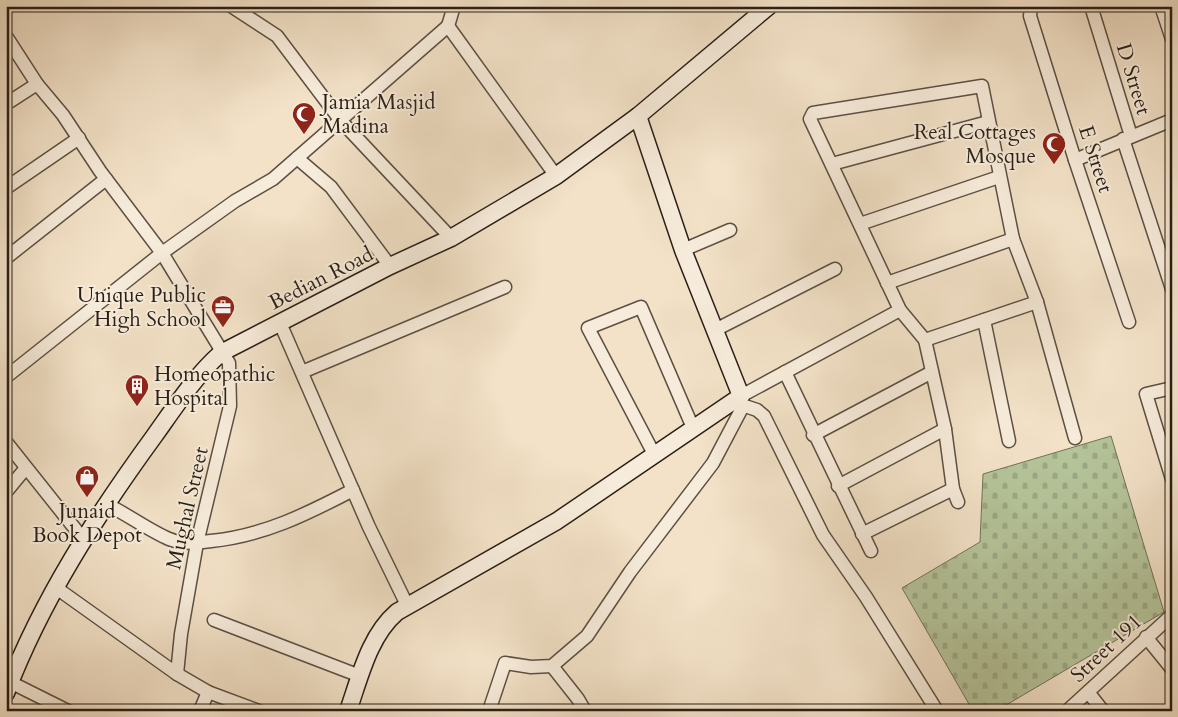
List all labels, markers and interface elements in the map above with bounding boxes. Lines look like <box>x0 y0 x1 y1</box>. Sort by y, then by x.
street label: D Street <box>1109 40 1158 119</box>
place label: Jamia Masjid Madina <box>319 88 435 141</box>
mosque icon: Jamia Masjid Madina <box>291 101 317 135</box>
place label: Real Cottages Mosque <box>914 118 1036 171</box>
street label: E Street <box>1071 122 1120 197</box>
mosque icon: Real Cottages Mosque <box>1041 131 1067 165</box>
street label: Bedian Road <box>264 240 378 317</box>
place label: Unique Public High School <box>77 281 206 334</box>
office icon: Unique Public High School <box>210 294 236 328</box>
place label: Homeopathic Hospital <box>154 360 275 413</box>
building icon: Homeopathic Hospital <box>124 373 150 407</box>
street label: Mughal Street <box>159 444 216 572</box>
shop icon: Junaid Book Depot <box>74 464 100 498</box>
place label: Junaid Book Depot <box>32 497 142 550</box>
street label: Street 191 <box>1064 608 1149 689</box>

